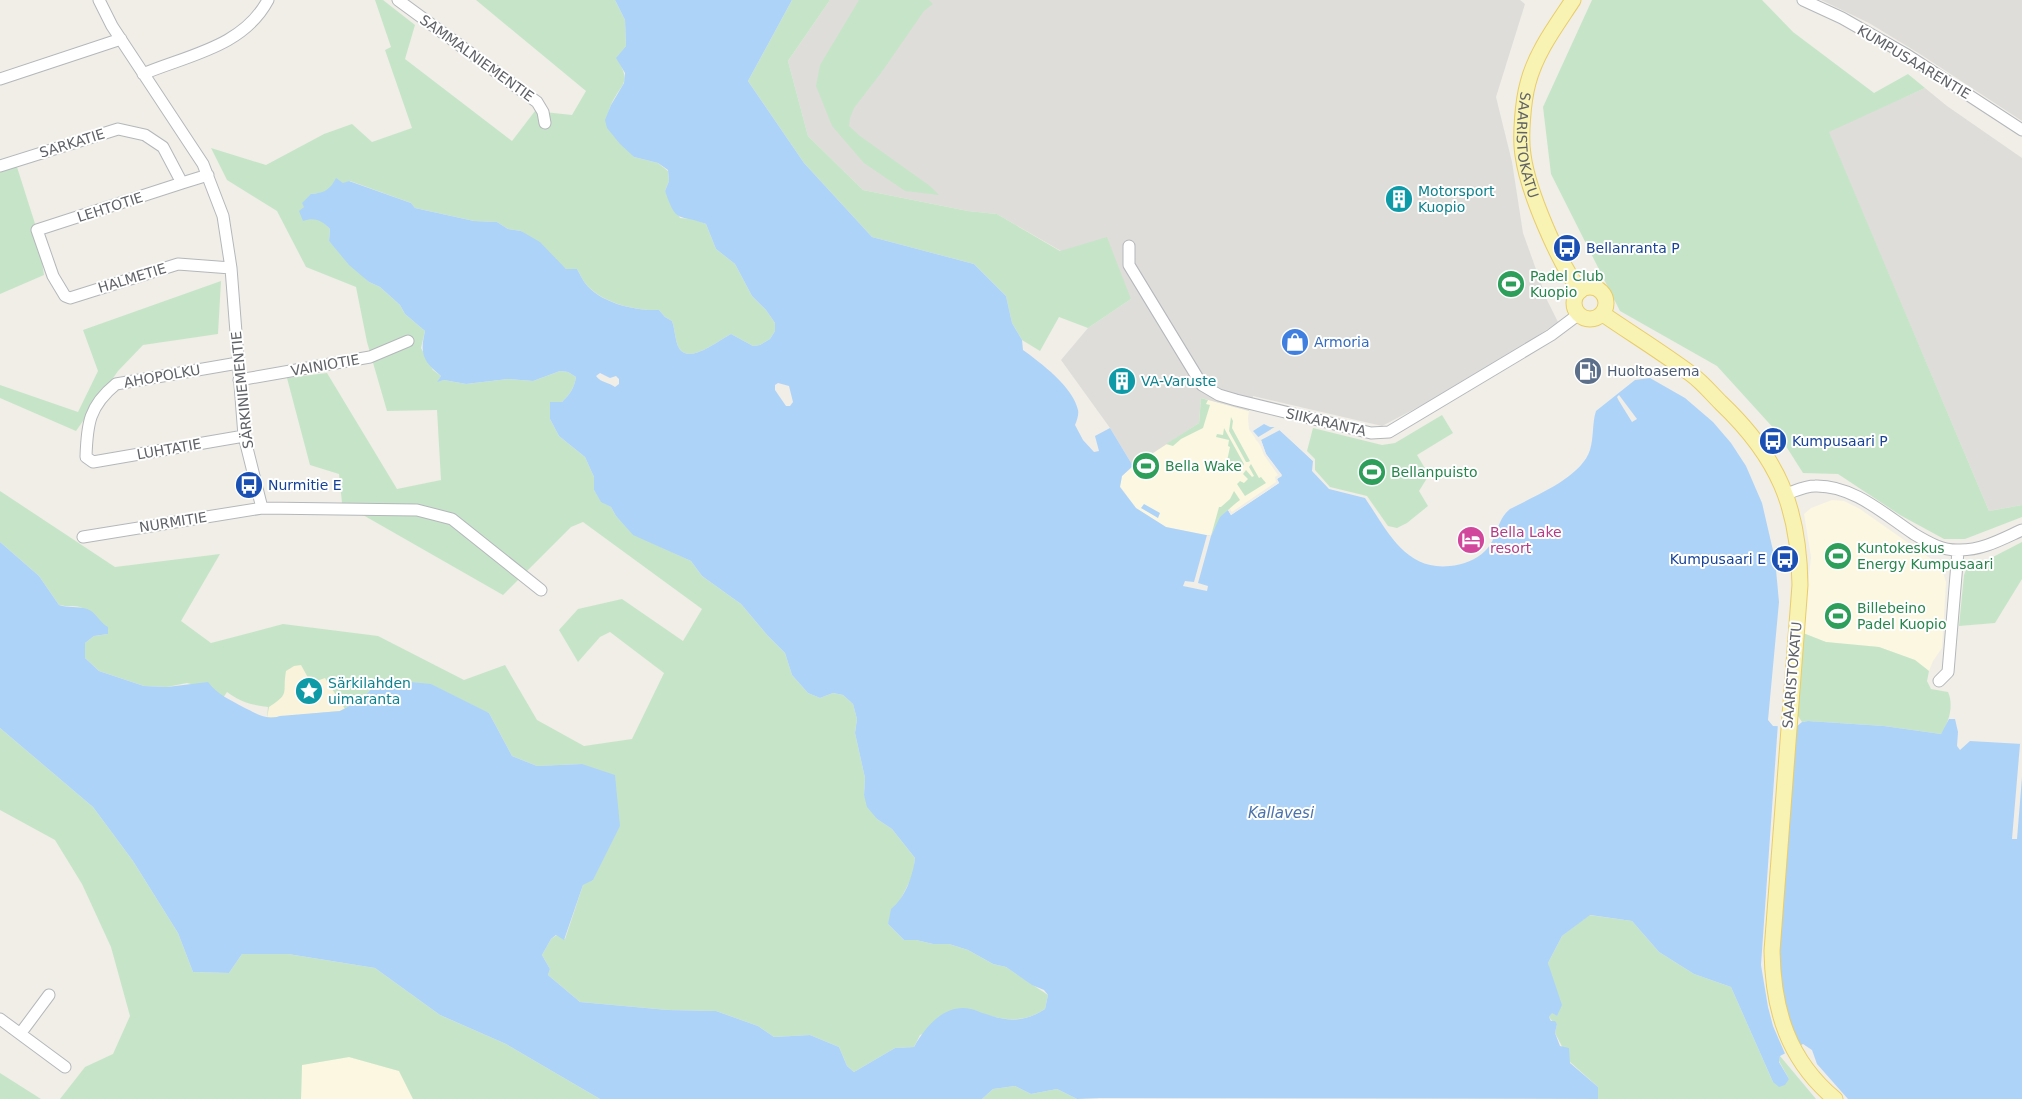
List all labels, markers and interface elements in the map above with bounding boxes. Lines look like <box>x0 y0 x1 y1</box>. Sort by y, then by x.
street label: SAMMALNIEMENTIE <box>417 11 537 105</box>
street label: KUMPUSAARENTIE <box>1855 22 1973 102</box>
street label: SAARISTOKATU <box>1514 91 1542 200</box>
street label: SARKATIE <box>37 125 107 161</box>
place label: Motorsport Kuopio <box>1418 183 1495 215</box>
building icon: Motorsport Kuopio <box>1384 184 1414 214</box>
street label: LEHTOTIE <box>75 189 145 225</box>
bus stop icon: Bellanranta P <box>1552 233 1582 263</box>
place label: Bellanranta P <box>1586 240 1680 256</box>
street label: HALMETIE <box>96 260 168 296</box>
place label: Padel Club Kuopio <box>1530 268 1604 300</box>
sports icon: Padel Club Kuopio <box>1496 269 1526 299</box>
shop icon: Armoria <box>1280 327 1310 357</box>
street label: SÄRKINIEMENTIE <box>227 330 256 450</box>
place label: Armoria <box>1314 334 1370 350</box>
street label: VAINIOTIE <box>289 351 361 379</box>
fuel station icon: Huoltoasema <box>1573 356 1603 386</box>
street label: AHOPOLKU <box>122 361 202 391</box>
place label: Huoltoasema <box>1607 363 1700 379</box>
building icon: VA-Varuste <box>1107 366 1137 396</box>
place label: VA-Varuste <box>1141 373 1216 389</box>
street label: SIIKARANTA <box>1284 405 1368 439</box>
bus stop icon: Kumpusaari P <box>1758 426 1788 456</box>
place label: Kumpusaari P <box>1792 433 1888 449</box>
street label: LUHTATIE <box>135 435 203 463</box>
sports icon: Bella Wake <box>1131 451 1161 481</box>
sports icon: Bellanpuisto <box>1357 457 1387 487</box>
place label: Bella Wake <box>1165 458 1242 474</box>
place label: Bellanpuisto <box>1391 464 1477 480</box>
bus stop icon: Nurmitie E <box>234 470 264 500</box>
place label: Nurmitie E <box>268 477 342 493</box>
street label: NURMITIE <box>138 509 208 535</box>
place label: Bella Lake resort <box>1490 524 1562 556</box>
hotel icon: Bella Lake resort <box>1456 525 1486 555</box>
place label: Kuntokeskus Energy Kumpusaari <box>1857 540 1993 572</box>
sports icon: Kuntokeskus Energy Kumpusaari <box>1823 541 1853 571</box>
bus stop icon: Kumpusaari E <box>1770 544 1800 574</box>
place label: Kumpusaari E <box>1670 551 1766 567</box>
place label: Billebeino Padel Kuopio <box>1857 600 1947 632</box>
sports icon: Billebeino Padel Kuopio <box>1823 601 1853 631</box>
street label: SAARISTOKATU <box>1779 621 1805 729</box>
place label: Särkilahden uimaranta <box>328 675 411 707</box>
place icon: Särkilahden uimaranta <box>294 676 324 706</box>
water label: Kallavesi <box>1248 804 1315 822</box>

